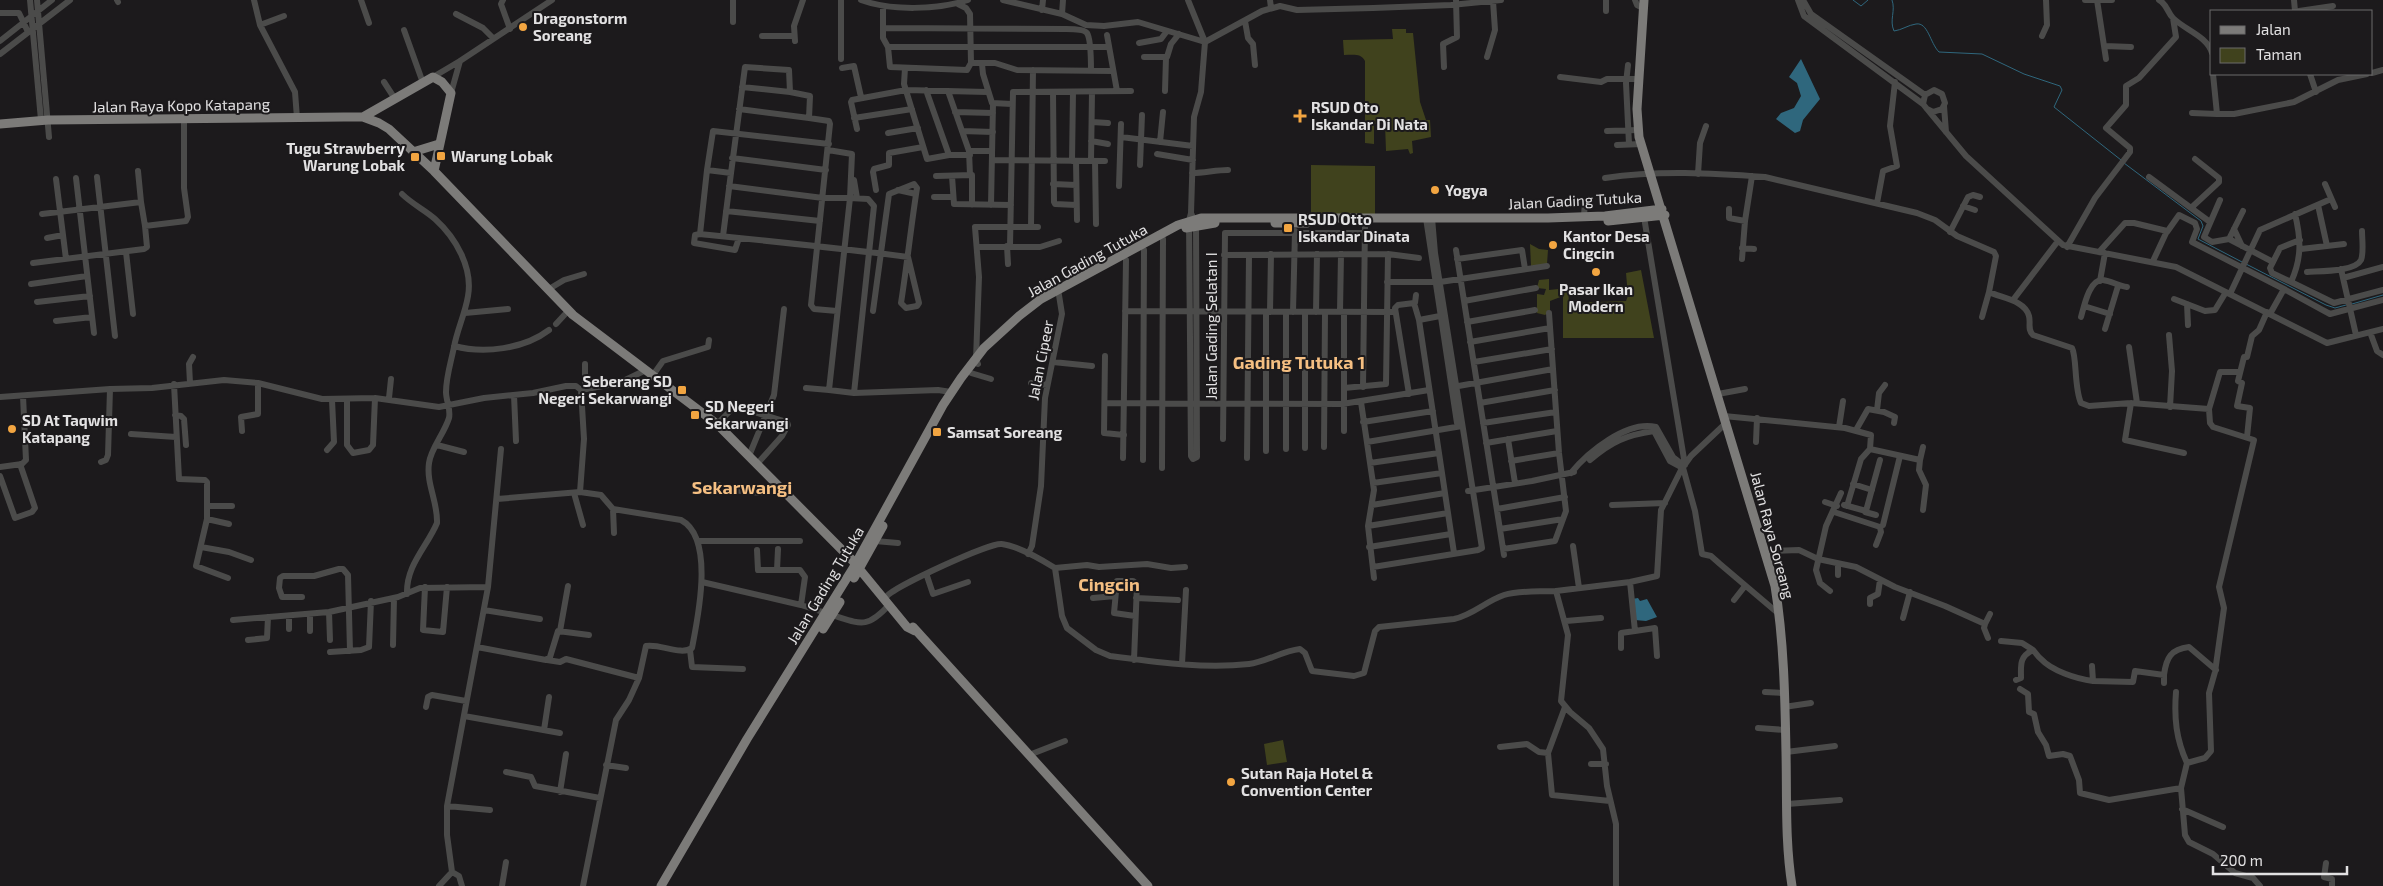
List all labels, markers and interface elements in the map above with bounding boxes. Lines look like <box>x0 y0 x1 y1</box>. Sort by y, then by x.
place label: Dragonstorm Soreang <box>533 9 627 44</box>
legend <box>2210 10 2373 75</box>
text: Jalan <box>2256 20 2291 38</box>
marker: Dragonstorm Soreang <box>517 21 529 33</box>
text: Taman <box>2256 45 2302 63</box>
street label: Jalan Raya Kopo Katapang <box>92 94 271 116</box>
place label: RSUD Oto Iskandar Di Nata <box>1311 98 1428 133</box>
marker: RSUD Oto Iskandar Di Nata <box>1293 109 1307 123</box>
place label: Tugu Strawberry Warung Lobak <box>286 139 406 174</box>
place label: Warung Lobak <box>451 147 554 165</box>
marker: Warung Lobak <box>435 150 447 162</box>
marker: Tugu Strawberry Warung Lobak <box>409 151 421 163</box>
place label: Yogya <box>1445 181 1488 200</box>
marker: Yogya <box>1429 184 1441 196</box>
street label: Jalan Gading Tutuka <box>1508 188 1642 212</box>
place label: RSUD Otto Iskandar Dinata <box>1298 210 1410 245</box>
street label: Jalan Gading Tutuka <box>1024 220 1150 300</box>
marker: RSUD Otto Iskandar Dinata <box>1282 222 1294 234</box>
place label: Kantor Desa Cingcin <box>1563 227 1650 262</box>
marker: Kantor Desa Cingcin <box>1547 239 1559 251</box>
street label: Jalan Gading Selatan I <box>1202 252 1220 400</box>
marker: Pasar Ikan Modern <box>1590 266 1602 278</box>
place label: Pasar Ikan Modern <box>1559 280 1633 315</box>
street label: Jalan Cipeer <box>1023 318 1057 402</box>
district label: Gading Tutuka 1 <box>1233 351 1365 373</box>
place label: Seberang SD Negeri Sekarwangi <box>538 372 672 407</box>
marker: Seberang SD Negeri Sekarwangi <box>676 384 688 396</box>
place label: SD Negeri Sekarwangi <box>705 397 789 432</box>
marker: SD Negeri Sekarwangi <box>689 409 701 421</box>
place label: SD At Taqwim Katapang <box>22 411 118 446</box>
marker: SD At Taqwim Katapang <box>6 423 18 435</box>
place label: Samsat Soreang <box>947 423 1062 441</box>
marker: Samsat Soreang <box>931 426 943 438</box>
street label: Jalan Raya Soreang <box>1747 469 1799 601</box>
district label: Sekarwangi <box>692 476 792 498</box>
street label: Jalan Gading Tutuka <box>783 523 867 647</box>
district label: Cingcin <box>1078 573 1140 595</box>
place label: Sutan Raja Hotel & Convention Center <box>1241 764 1373 799</box>
marker: Sutan Raja Hotel & Convention Center <box>1225 776 1237 788</box>
scale bar <box>2213 844 2347 876</box>
text: 200 m <box>2220 851 2263 869</box>

